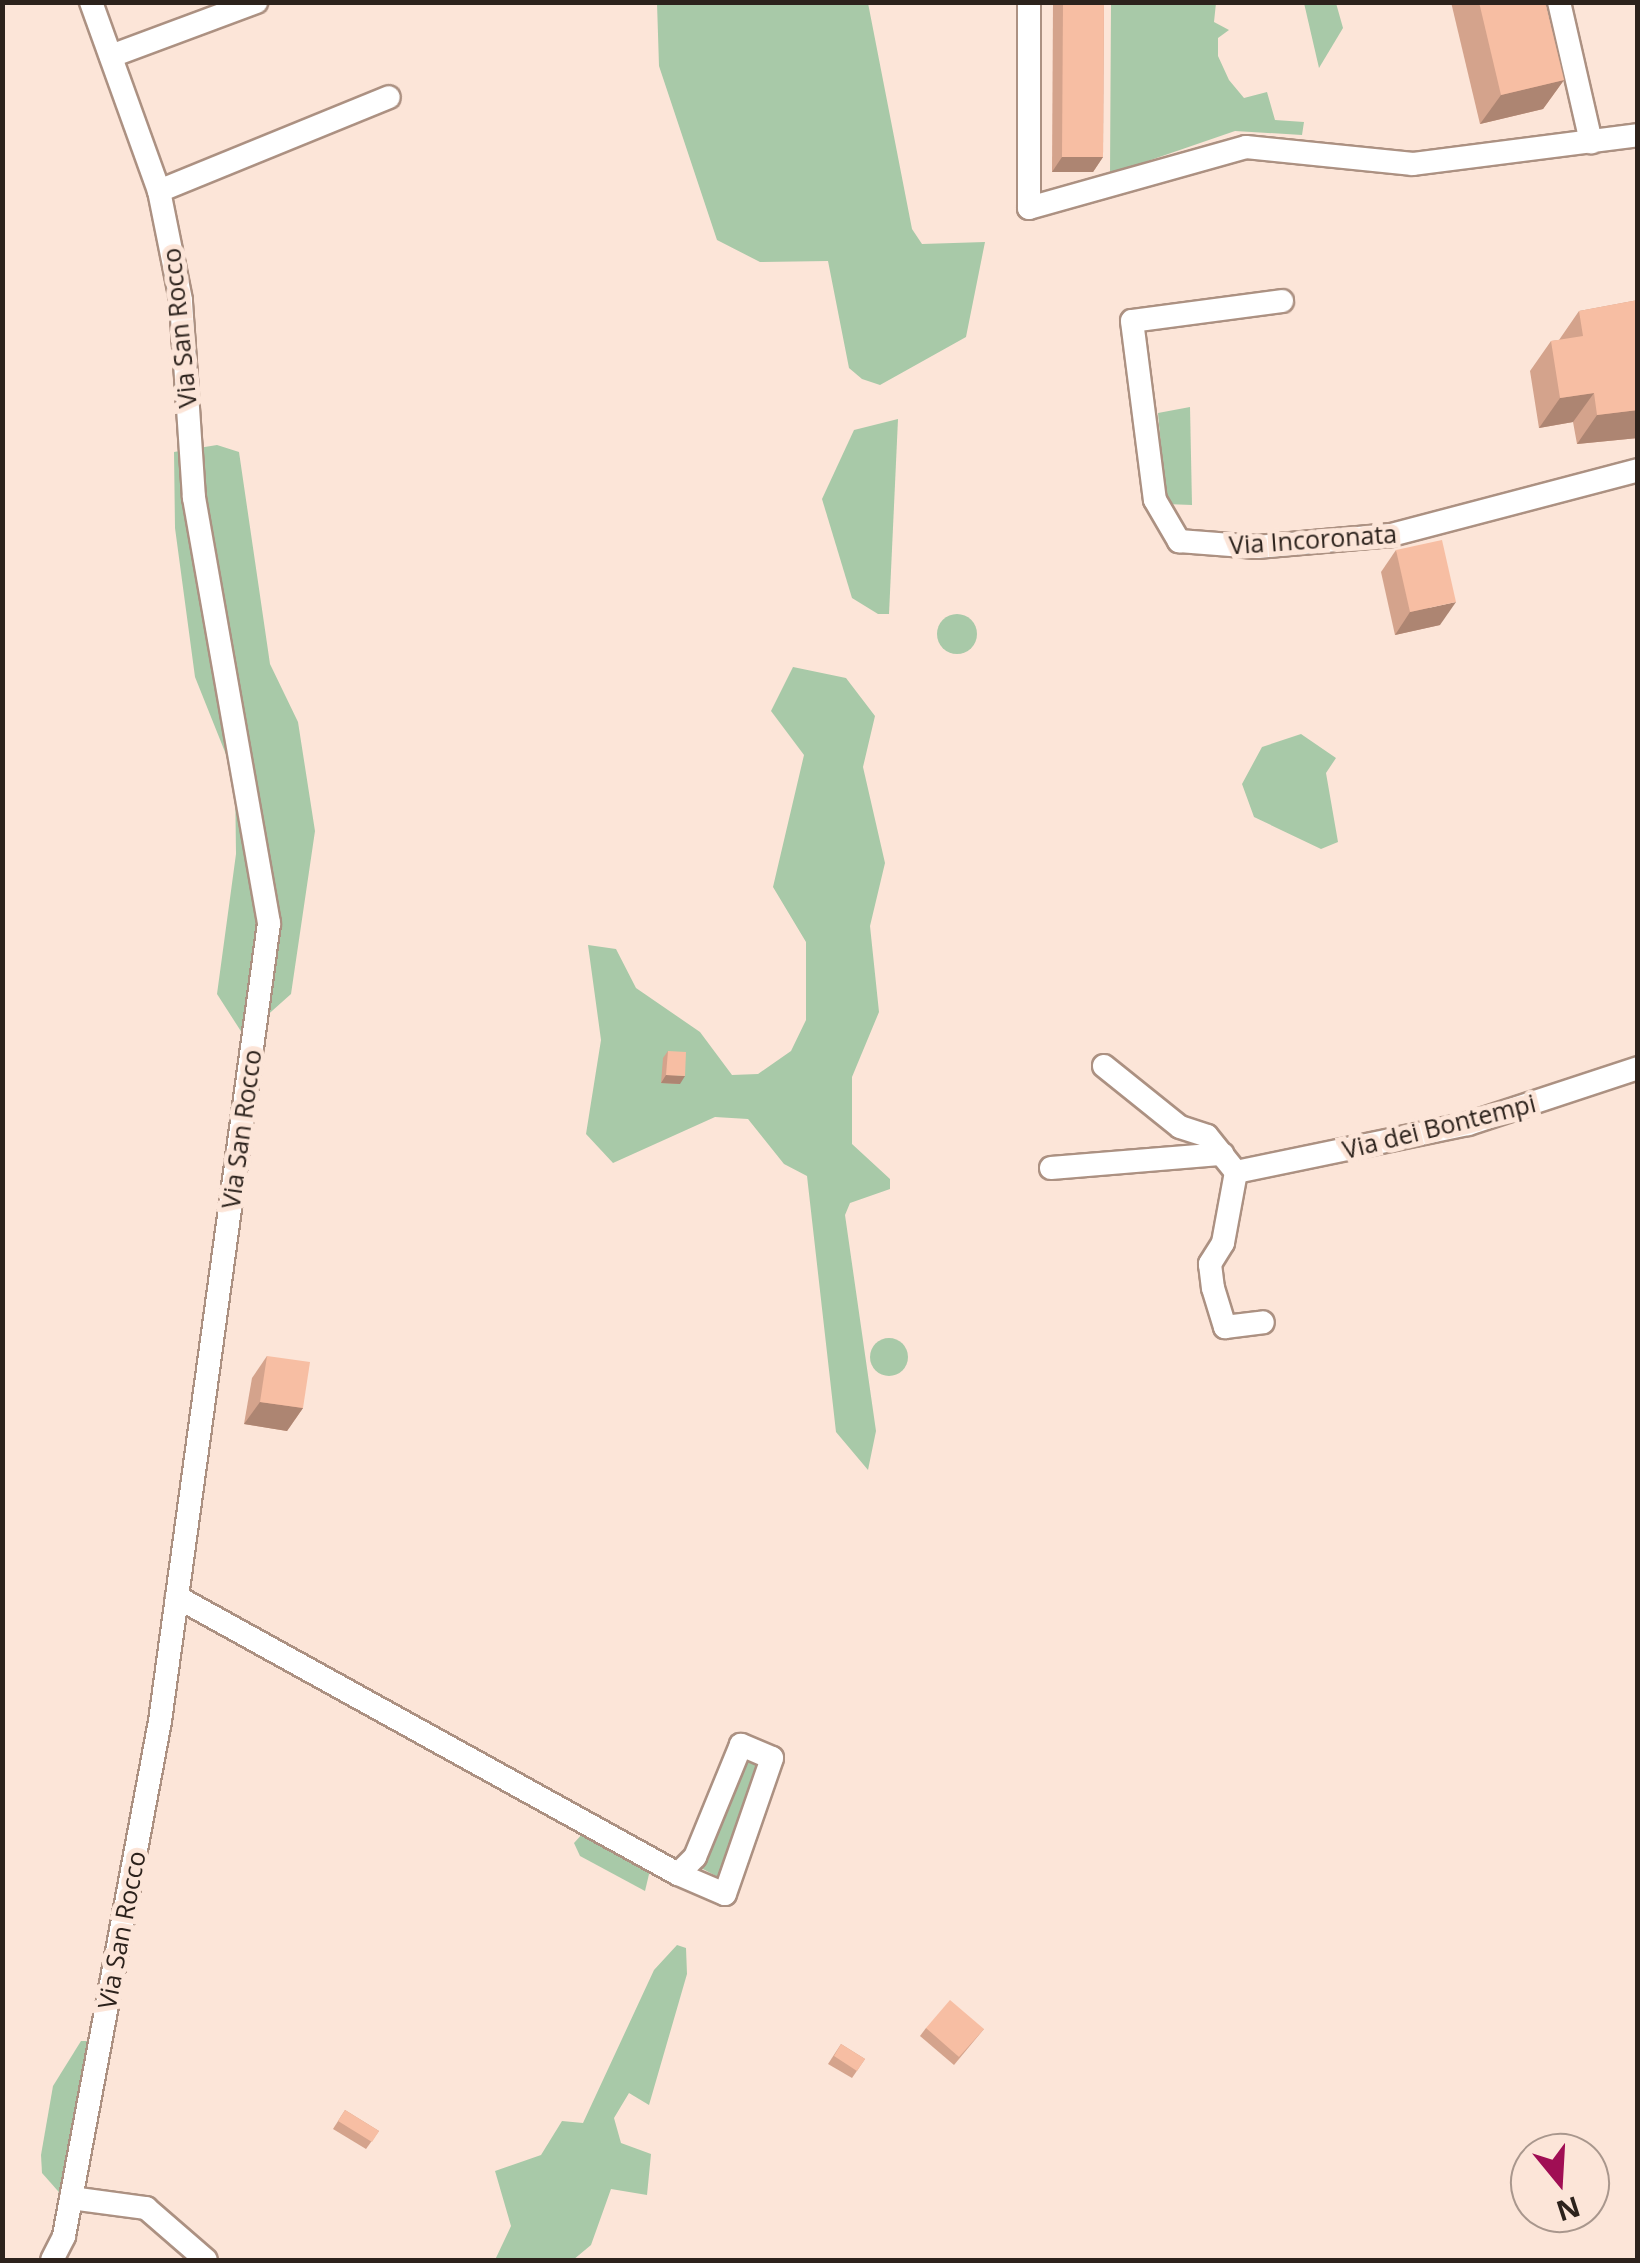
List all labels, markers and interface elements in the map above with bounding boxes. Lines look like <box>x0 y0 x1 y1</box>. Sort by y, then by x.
street label: Via San Rocco <box>156 247 202 409</box>
street label: Via Incoronata <box>1228 518 1398 560</box>
street label: Via San Rocco <box>215 1047 267 1211</box>
street label: Via dei Bontempi <box>1339 1087 1539 1165</box>
street label: Via San Rocco <box>91 1848 151 2012</box>
north arrow <box>1510 2133 1610 2233</box>
text: N <box>1552 2188 1585 2231</box>

